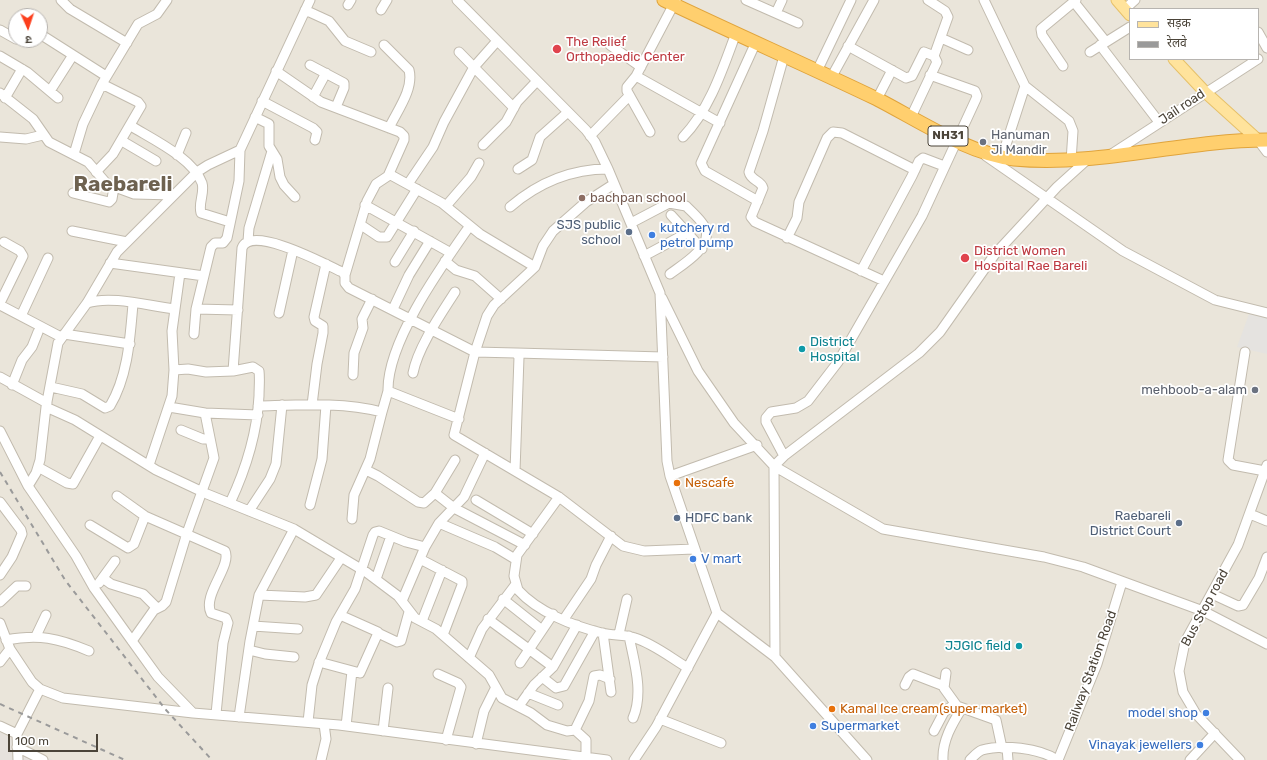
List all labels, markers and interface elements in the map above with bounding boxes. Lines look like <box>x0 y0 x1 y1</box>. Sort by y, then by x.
north arrow <box>8 8 48 48</box>
legend <box>1129 8 1259 60</box>
text: सड़क <box>1167 16 1191 30</box>
text: उ <box>25 33 32 46</box>
place label: The Relief Orthopaedic Center <box>566 34 685 65</box>
text: रेलवे <box>1167 36 1187 50</box>
marker: The Relief Orthopaedic Center <box>551 43 563 55</box>
street label: Jail road <box>1156 86 1208 128</box>
road number: NH31 <box>928 126 968 146</box>
place label: Hanuman Ji Mandir <box>991 127 1050 158</box>
marker: Hanuman Ji Mandir <box>978 137 988 147</box>
district label: Raebareli <box>74 172 172 198</box>
place label: bachpan school <box>590 190 686 206</box>
marker: bachpan school <box>577 193 587 203</box>
place label: SJS public school <box>557 217 621 248</box>
place label: kutchery rd petrol pump <box>660 220 734 251</box>
marker: SJS public school <box>624 227 634 237</box>
marker: kutchery rd petrol pump <box>647 230 657 240</box>
place label: District Women Hospital Rae Bareli <box>974 243 1087 274</box>
marker: District Women Hospital Rae Bareli <box>959 252 971 264</box>
place label: District Hospital <box>810 334 860 365</box>
marker: District Hospital <box>797 344 807 354</box>
place label: mehboob-a-alam <box>1141 382 1247 398</box>
marker: mehboob-a-alam <box>1250 385 1260 395</box>
place label: Nescafe <box>685 475 734 491</box>
marker: Nescafe <box>672 478 682 488</box>
place label: Raebareli District Court <box>1090 508 1171 539</box>
place label: HDFC bank <box>685 510 752 526</box>
marker: HDFC bank <box>672 513 682 523</box>
marker: Raebareli District Court <box>1174 518 1184 528</box>
place label: V mart <box>701 551 741 567</box>
marker: V mart <box>688 554 698 564</box>
street label: Bus Stop road <box>1178 567 1232 649</box>
street label: Railway Station Road <box>1062 608 1120 734</box>
place label: JJGIC field <box>945 638 1011 654</box>
marker: JJGIC field <box>1014 641 1024 651</box>
place label: Kamal Ice cream(super market) <box>840 701 1027 717</box>
marker: Kamal Ice cream(super market) <box>827 704 837 714</box>
place label: model shop <box>1128 705 1198 721</box>
marker: model shop <box>1201 708 1211 718</box>
place label: Supermarket <box>821 718 899 734</box>
marker: Supermarket <box>808 721 818 731</box>
scale bar <box>10 726 100 752</box>
text: 100 m <box>15 734 49 748</box>
place label: Vinayak jewellers <box>1088 737 1192 753</box>
marker: Vinayak jewellers <box>1195 740 1205 750</box>

